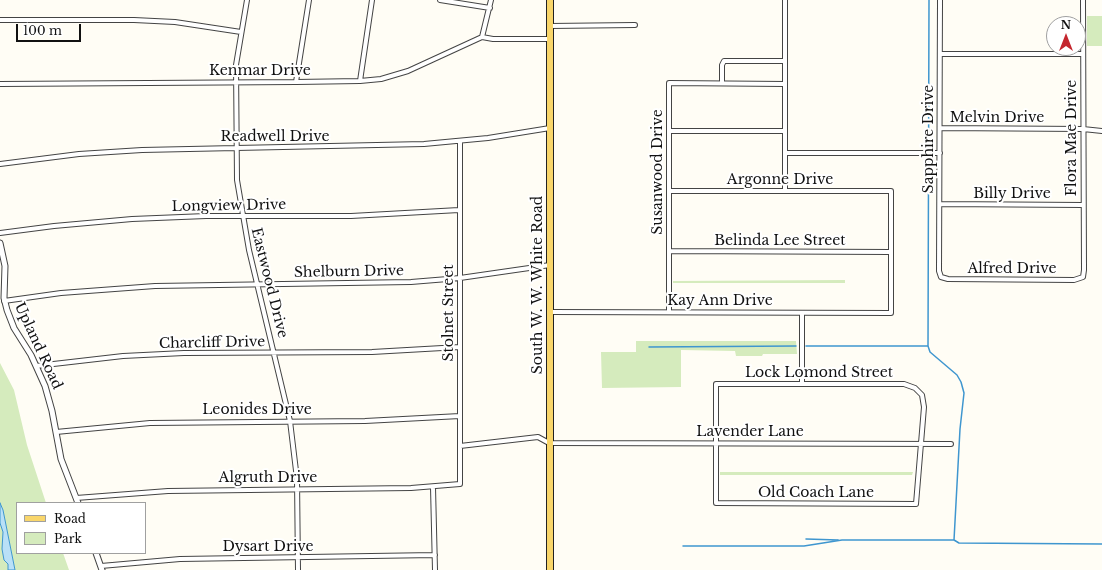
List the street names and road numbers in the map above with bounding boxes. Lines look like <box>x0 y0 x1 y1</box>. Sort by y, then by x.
street label: Kenmar Drive <box>209 63 311 79</box>
street label: Flora Mae Drive <box>1064 80 1080 196</box>
street label: Sapphire Drive <box>921 85 937 193</box>
street label: Susanwood Drive <box>650 109 666 235</box>
street label: Melvin Drive <box>950 110 1044 126</box>
street label: Readwell Drive <box>221 129 329 145</box>
street label: Argonne Drive <box>727 172 833 188</box>
street label: Billy Drive <box>973 186 1051 202</box>
street label: South W. W. White Road <box>530 196 546 374</box>
street label: Longview Drive <box>172 197 286 215</box>
street label: Eastwood Drive <box>247 226 291 340</box>
street label: Belinda Lee Street <box>714 233 846 249</box>
street label: Alfred Drive <box>967 261 1057 277</box>
street label: Shelburn Drive <box>294 263 404 281</box>
street label: Stolnet Street <box>441 264 457 362</box>
street label: Kay Ann Drive <box>667 293 773 309</box>
street label: Upland Road <box>11 300 65 392</box>
street label: Charcliff Drive <box>159 334 265 352</box>
street label: Lock Lomond Street <box>745 365 893 381</box>
street label: Leonides Drive <box>202 402 312 418</box>
street label: Lavender Lane <box>696 424 804 440</box>
street label: Algruth Drive <box>219 470 317 486</box>
street label: Old Coach Lane <box>758 485 874 501</box>
street label: Dysart Drive <box>222 539 314 555</box>

